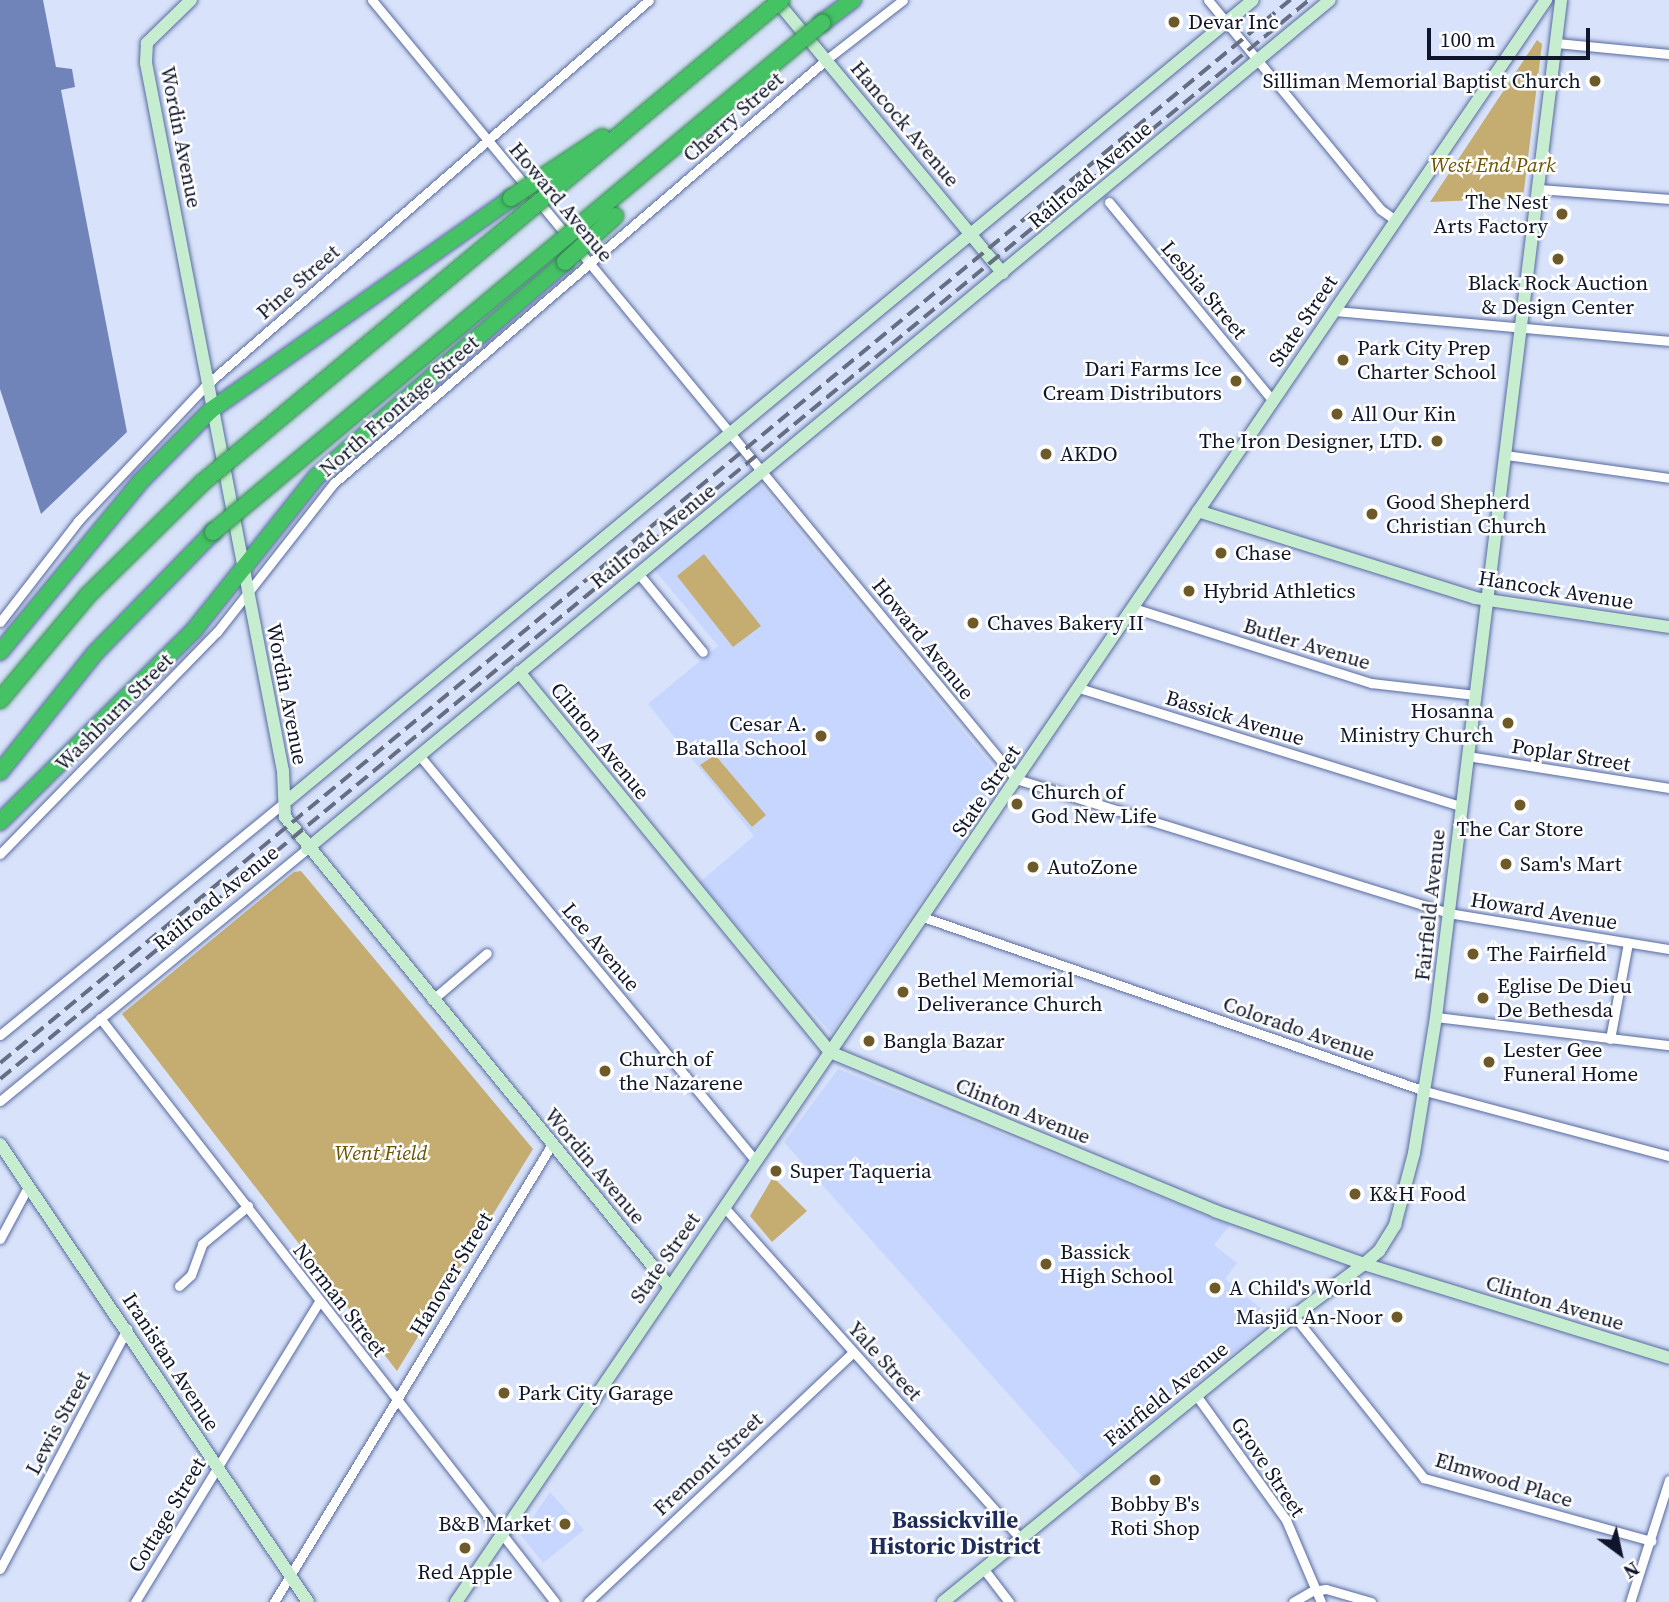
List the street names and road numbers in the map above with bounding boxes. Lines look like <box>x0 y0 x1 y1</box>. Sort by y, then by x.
street label: Hancock Avenue <box>845 56 965 192</box>
street label: Wordin Avenue <box>155 64 207 210</box>
street label: Cherry Street <box>678 67 788 167</box>
street label: Railroad Avenue <box>1023 116 1157 234</box>
street label: Howard Avenue <box>504 137 618 267</box>
street label: Lesbia Street <box>1156 236 1252 344</box>
street label: Pine Street <box>251 239 345 325</box>
street label: State Street <box>1263 271 1343 371</box>
street label: North Frontage Street <box>314 330 484 482</box>
street label: Railroad Avenue <box>585 478 721 594</box>
street label: Hancock Avenue <box>1477 565 1635 615</box>
street label: Howard Avenue <box>867 573 979 705</box>
street label: Butler Avenue <box>1240 613 1374 675</box>
street label: Wordin Avenue <box>261 621 313 767</box>
street label: Washburn Street <box>50 648 178 776</box>
street label: Clinton Avenue <box>545 677 655 805</box>
street label: Bassick Avenue <box>1163 685 1307 751</box>
street label: Poplar Street <box>1510 733 1632 777</box>
street label: State Street <box>946 741 1026 841</box>
street label: Fairfield Avenue <box>1410 828 1450 982</box>
street label: Railroad Avenue <box>148 840 284 956</box>
street label: Howard Avenue <box>1469 887 1619 935</box>
street label: Lee Avenue <box>557 898 645 996</box>
street label: Colorado Avenue <box>1220 991 1378 1067</box>
street label: Clinton Avenue <box>952 1072 1094 1150</box>
street label: Wordin Avenue <box>539 1103 651 1229</box>
street label: Hanover Street <box>404 1208 498 1340</box>
street label: State Street <box>625 1208 705 1308</box>
street label: Norman Street <box>288 1238 392 1362</box>
street label: Clinton Avenue <box>1483 1270 1627 1336</box>
street label: Iranistan Avenue <box>117 1288 225 1436</box>
street label: Yale Street <box>843 1316 927 1406</box>
street label: Fairfield Avenue <box>1099 1336 1233 1452</box>
street label: Lewis Street <box>20 1367 96 1479</box>
street label: Fremont Street <box>648 1407 768 1521</box>
street label: Grove Street <box>1226 1412 1310 1522</box>
street label: Elmwood Place <box>1432 1447 1576 1513</box>
street label: Cottage Street <box>123 1453 211 1577</box>

